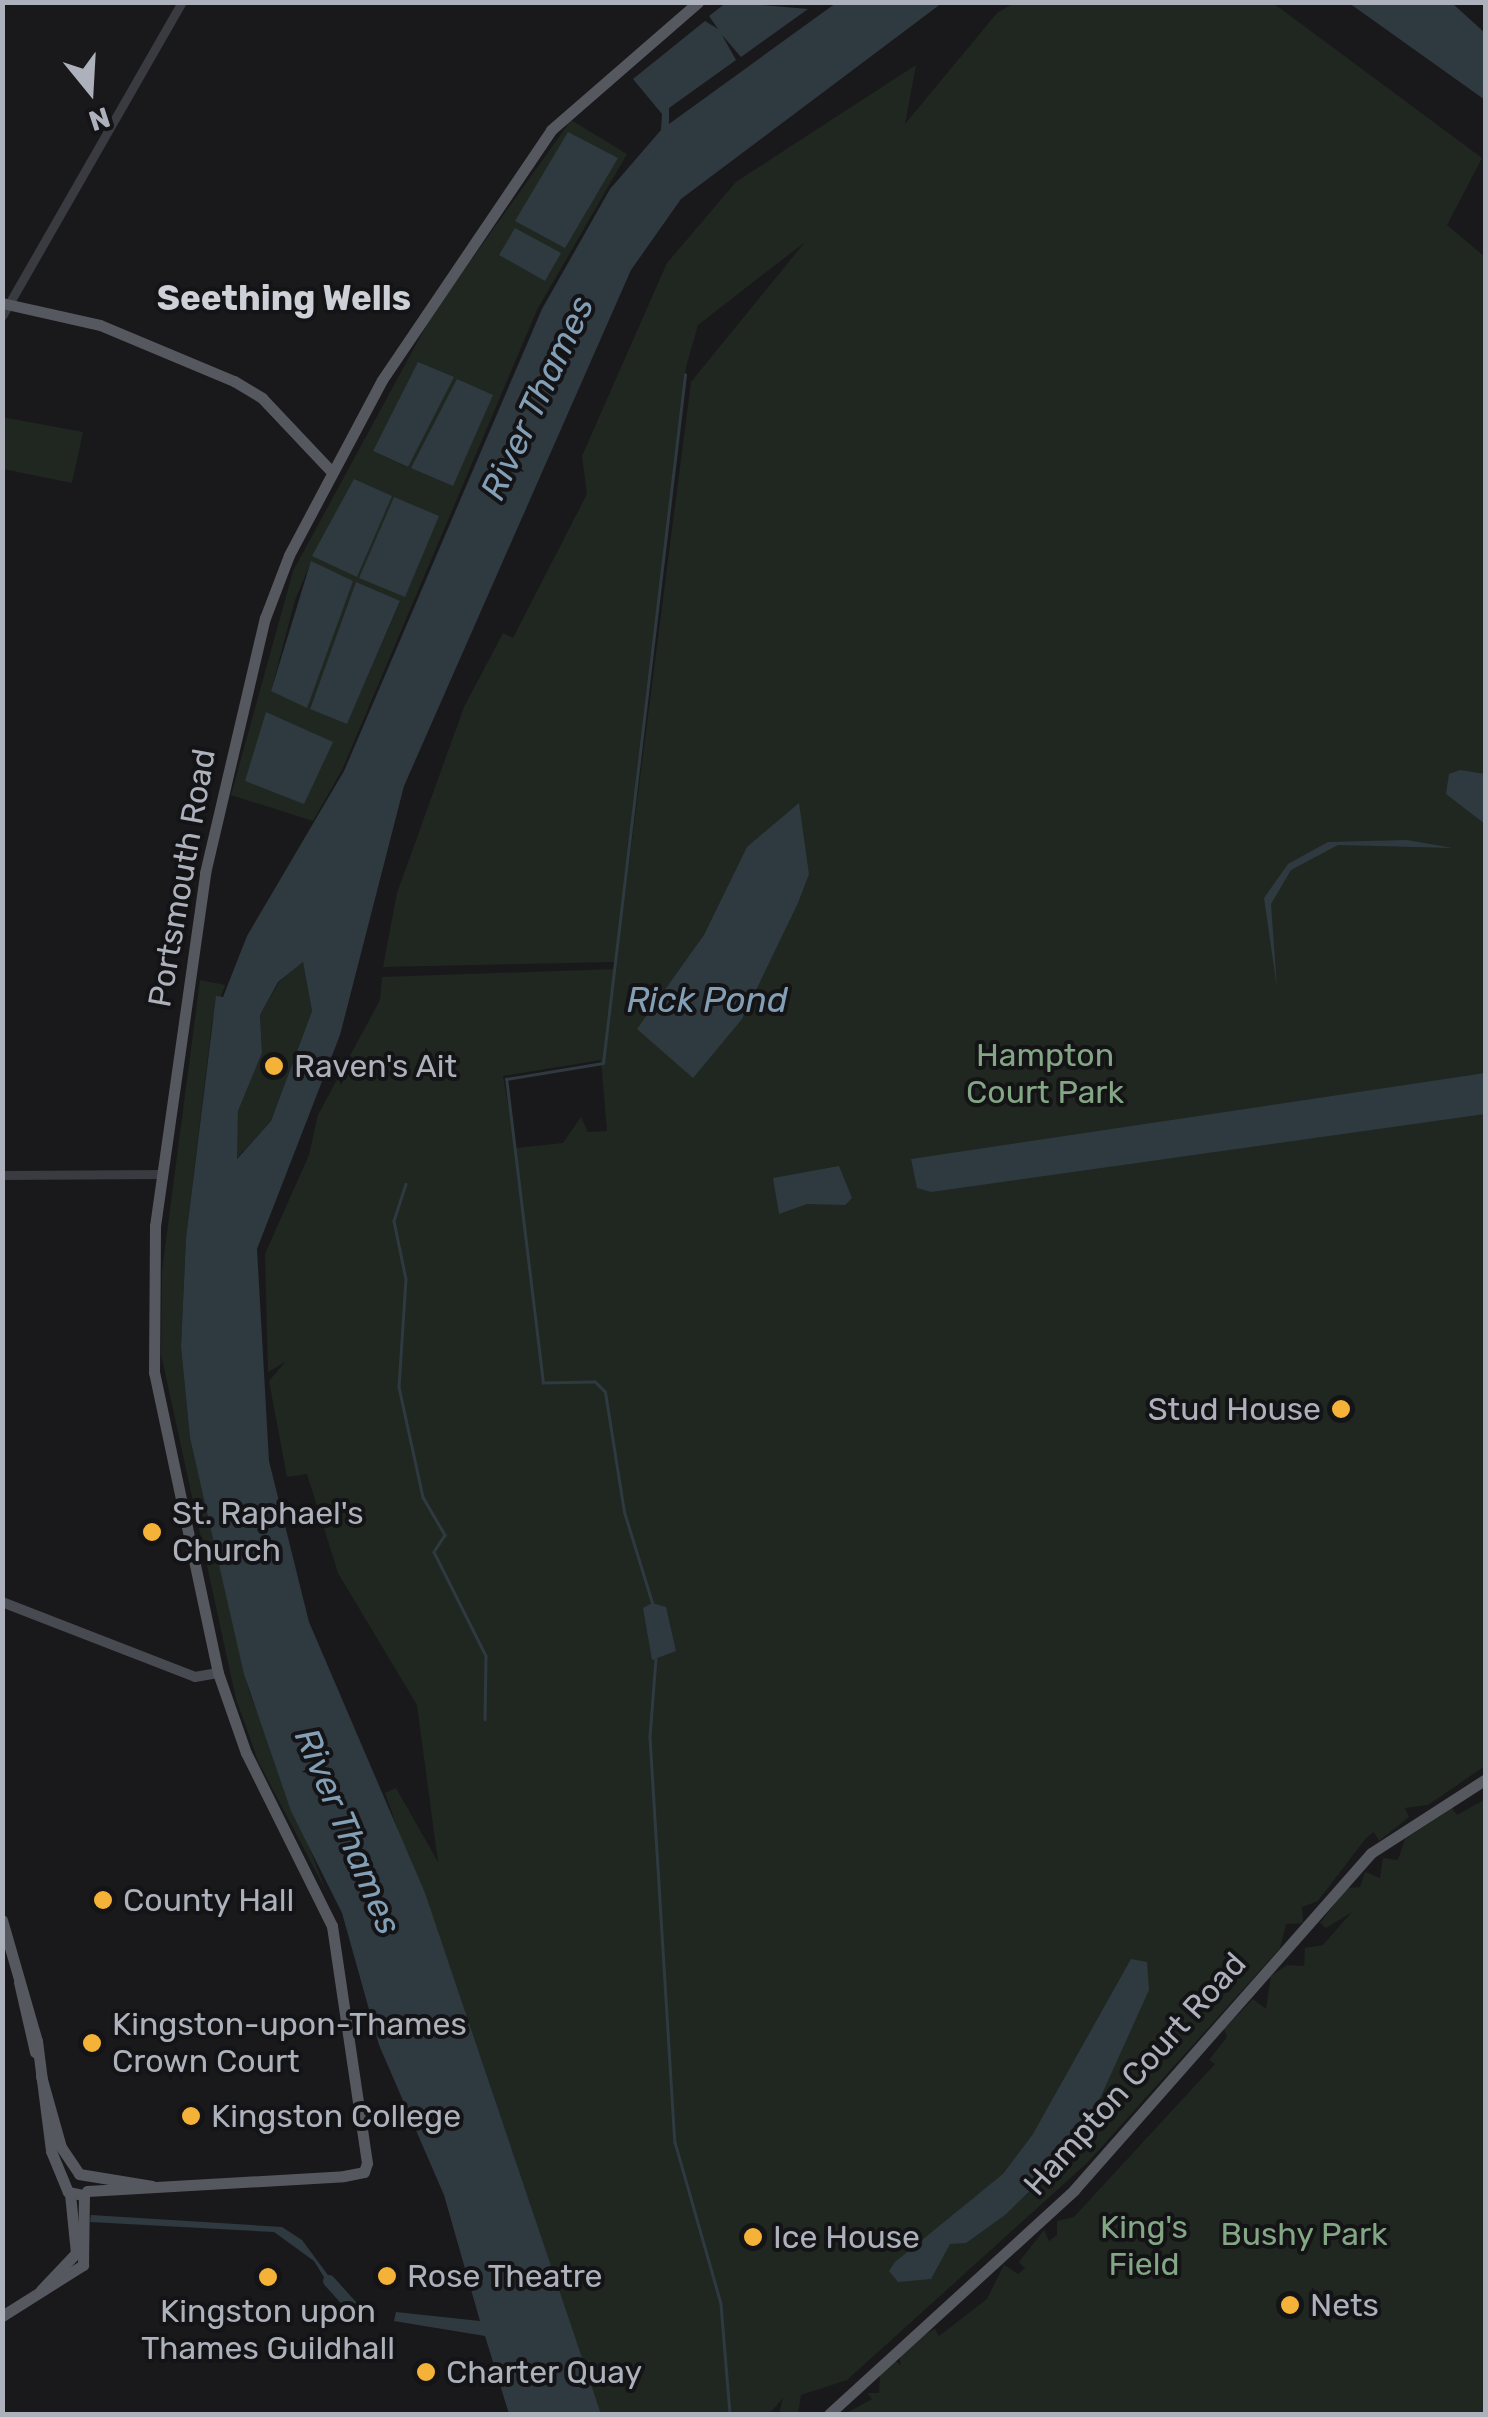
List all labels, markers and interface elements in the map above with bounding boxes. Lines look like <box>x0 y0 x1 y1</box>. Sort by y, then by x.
north arrow <box>40 40 140 140</box>
text: N <box>85 100 114 138</box>
district label: Seething Wells <box>157 277 411 319</box>
water label: River Thames <box>471 289 603 507</box>
street label: Portsmouth Road <box>140 746 224 1010</box>
water label: Rick Pond <box>626 979 788 1021</box>
park label: Hampton Court Park <box>966 1037 1124 1112</box>
place label: Raven's Ait <box>294 1047 458 1085</box>
marker: Raven's Ait <box>263 1055 285 1077</box>
place label: Stud House <box>1148 1390 1321 1428</box>
marker: Stud House <box>1330 1398 1352 1420</box>
place label: St. Raphael's Church <box>172 1495 363 1570</box>
marker: St. Raphael's Church <box>141 1521 163 1543</box>
water label: River Thames <box>285 1721 411 1941</box>
place label: County Hall <box>123 1881 295 1919</box>
marker: County Hall <box>92 1889 114 1911</box>
street label: Hampton Court Road <box>1016 1945 1254 2203</box>
place label: Kingston-upon-Thames Crown Court <box>112 2006 467 2081</box>
marker: Kingston-upon-Thames Crown Court <box>81 2032 103 2054</box>
place label: Kingston College <box>211 2097 461 2135</box>
marker: Kingston College <box>180 2105 202 2127</box>
park label: King's Field <box>1100 2209 1188 2284</box>
park label: Bushy Park <box>1220 2215 1388 2253</box>
place label: Ice House <box>773 2218 920 2256</box>
marker: Ice House <box>742 2226 764 2248</box>
place label: Rose Theatre <box>407 2257 603 2295</box>
marker: Rose Theatre <box>376 2265 398 2287</box>
marker: Kingston upon Thames Guildhall <box>257 2266 279 2288</box>
place label: Nets <box>1310 2286 1379 2324</box>
place label: Kingston upon Thames Guildhall <box>141 2293 395 2368</box>
marker: Nets <box>1279 2294 1301 2316</box>
place label: Charter Quay <box>446 2353 643 2391</box>
marker: Charter Quay <box>415 2361 437 2383</box>

